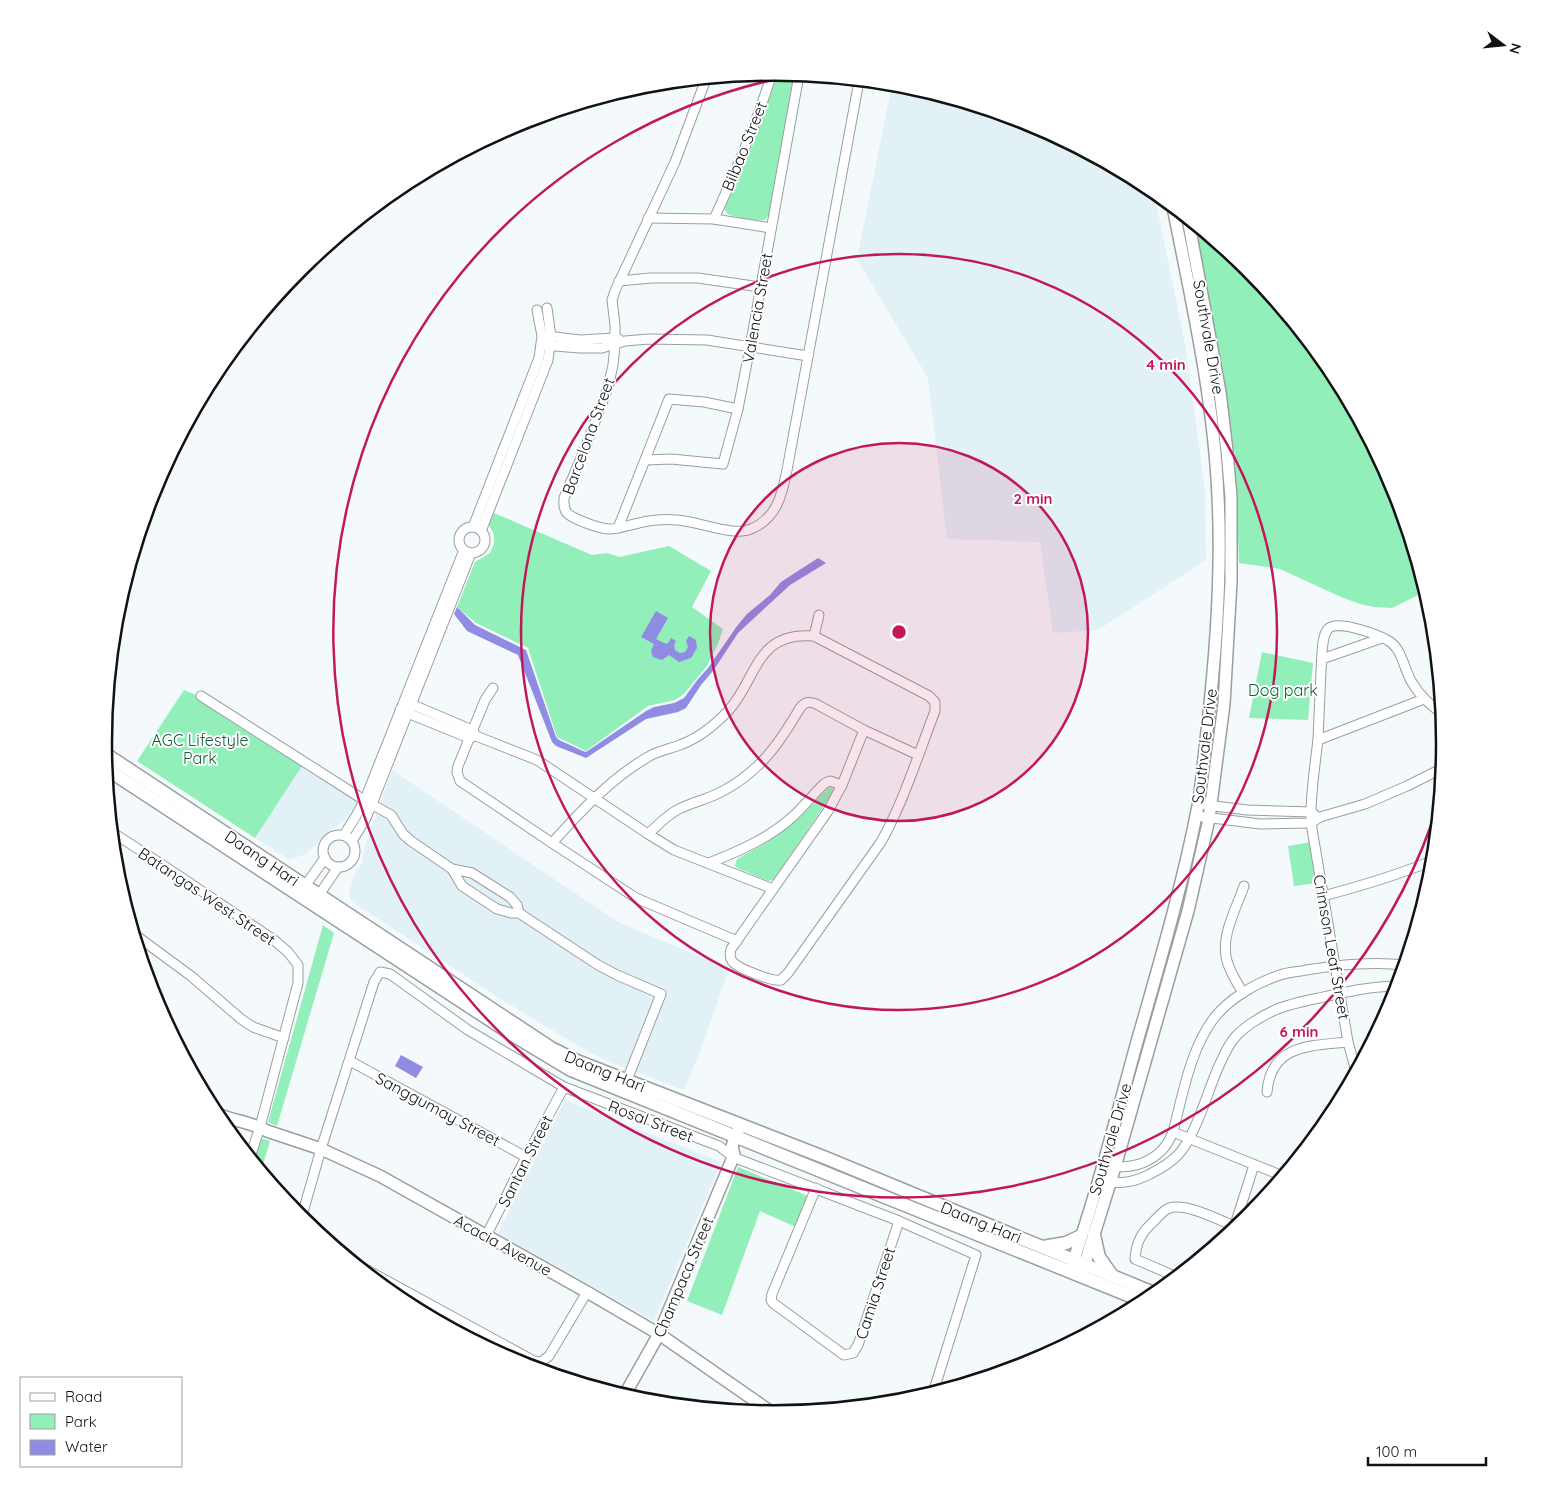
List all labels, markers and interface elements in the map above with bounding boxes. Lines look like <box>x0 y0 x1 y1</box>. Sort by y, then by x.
north arrow <box>1478 20 1528 70</box>
text: N <box>1505 41 1526 56</box>
street label: Bilbao Street <box>717 98 771 194</box>
street label: Valencia Street <box>737 251 777 365</box>
street label: Southvale Drive <box>1189 278 1229 396</box>
text: 4 min <box>1146 355 1186 374</box>
street label: Barcelona Street <box>557 375 619 497</box>
text: 2 min <box>1013 489 1053 508</box>
centre of rings <box>890 623 908 641</box>
park label: Dog park <box>1248 680 1318 700</box>
street label: Southvale Drive <box>1187 687 1221 805</box>
park label: AGC Lifestyle Park <box>152 730 248 768</box>
street label: Daang Hari <box>221 826 303 890</box>
street label: Batangas West Street <box>135 843 279 949</box>
street label: Crimson Leaf Street <box>1309 873 1355 1021</box>
text: 6 min <box>1280 1022 1318 1041</box>
street label: Daang Hari <box>562 1046 648 1096</box>
street label: Sanggumay Street <box>372 1068 504 1150</box>
street label: Southvale Drive <box>1084 1081 1136 1197</box>
street label: Rosal Street <box>606 1096 696 1146</box>
street label: Santan Street <box>493 1112 557 1210</box>
street label: Daang Hari <box>938 1197 1024 1247</box>
street label: Acacia Avenue <box>451 1210 555 1280</box>
street label: Champaca Street <box>649 1214 717 1340</box>
street label: Camia Street <box>851 1244 899 1342</box>
legend <box>20 1377 182 1467</box>
text: Road <box>65 1387 102 1406</box>
text: Park <box>65 1412 97 1431</box>
scale bar <box>1368 1434 1486 1466</box>
text: Water <box>65 1437 108 1456</box>
text: 100 m <box>1376 1442 1417 1461</box>

